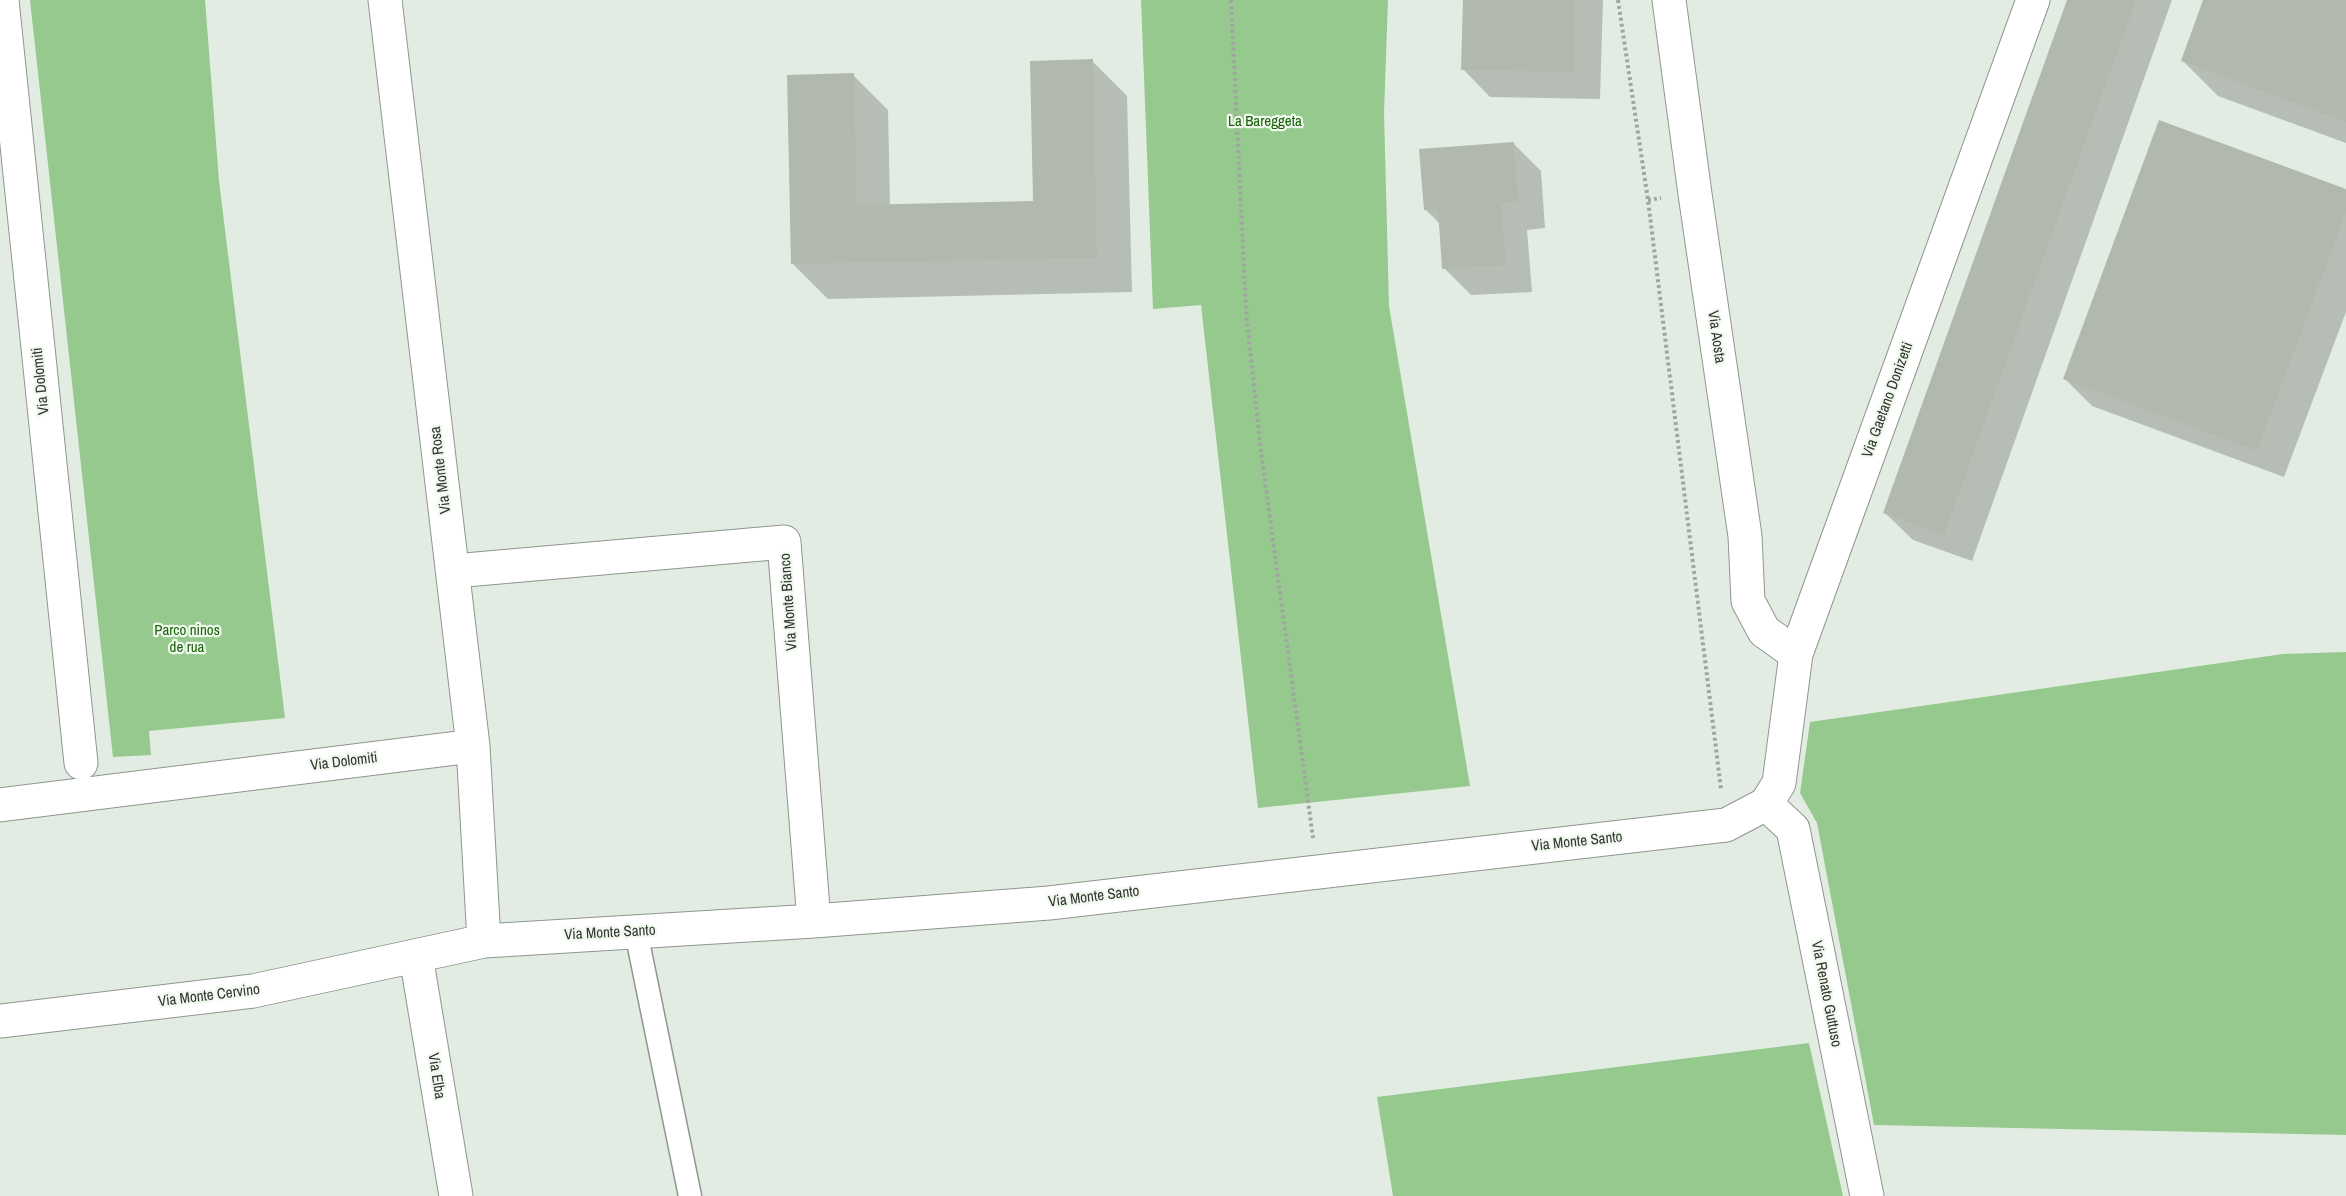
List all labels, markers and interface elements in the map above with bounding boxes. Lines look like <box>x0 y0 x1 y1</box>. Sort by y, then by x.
park label: La Bareggeta <box>1228 113 1302 131</box>
street label: Via Aosta <box>1703 309 1729 365</box>
street label: Via Gaetano Donizetti <box>1859 340 1917 460</box>
street label: Via Dolomiti <box>29 347 53 415</box>
street label: Via Monte Rosa <box>427 425 455 515</box>
street label: Via Monte Bianco <box>777 553 801 651</box>
park label: Parco ninos de rua <box>154 622 220 657</box>
street label: Via Dolomiti <box>309 749 379 775</box>
street label: Via Monte Santo <box>1531 828 1623 856</box>
street label: Via Monte Santo <box>1048 882 1140 912</box>
street label: Via Monte Santo <box>564 922 656 944</box>
street label: Via Renato Guttuso <box>1807 939 1845 1049</box>
street label: Via Monte Cervino <box>157 981 261 1011</box>
street label: Via Elba <box>423 1052 449 1100</box>

